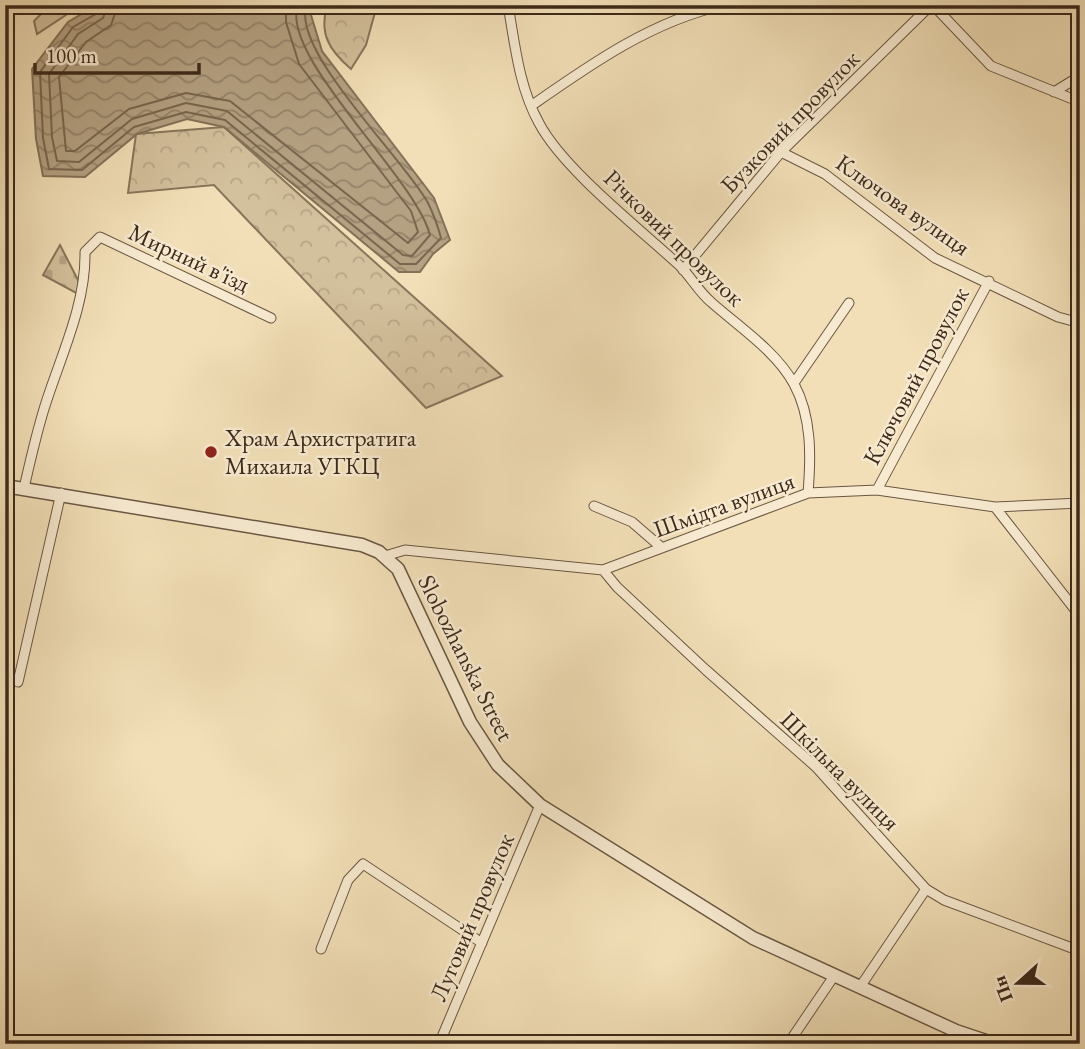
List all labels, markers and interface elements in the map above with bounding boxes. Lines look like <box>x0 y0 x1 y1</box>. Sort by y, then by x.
scale bar <box>35 32 200 76</box>
text: 100 m <box>46 42 97 69</box>
street label: Бузковий провулок <box>713 43 866 200</box>
street label: Ключова вулиця <box>830 147 977 263</box>
street label: Річковий провулок <box>597 163 752 313</box>
street label: Мирний в'їзд <box>124 216 255 299</box>
street label: Ключовий провулок <box>856 281 976 470</box>
place label: Храм Архистратига Михаила УГКЦ <box>224 422 417 481</box>
marker: Храм Архистратига Михаила УГКЦ <box>203 444 219 460</box>
street label: Шмідта вулиця <box>649 465 799 544</box>
street label: Slobozhanska Street <box>411 569 522 747</box>
street label: Шкільна вулиця <box>774 704 907 837</box>
street label: Луговий провулок <box>422 828 521 1005</box>
north arrow <box>984 948 1054 1018</box>
text: Пн <box>986 972 1019 1006</box>

